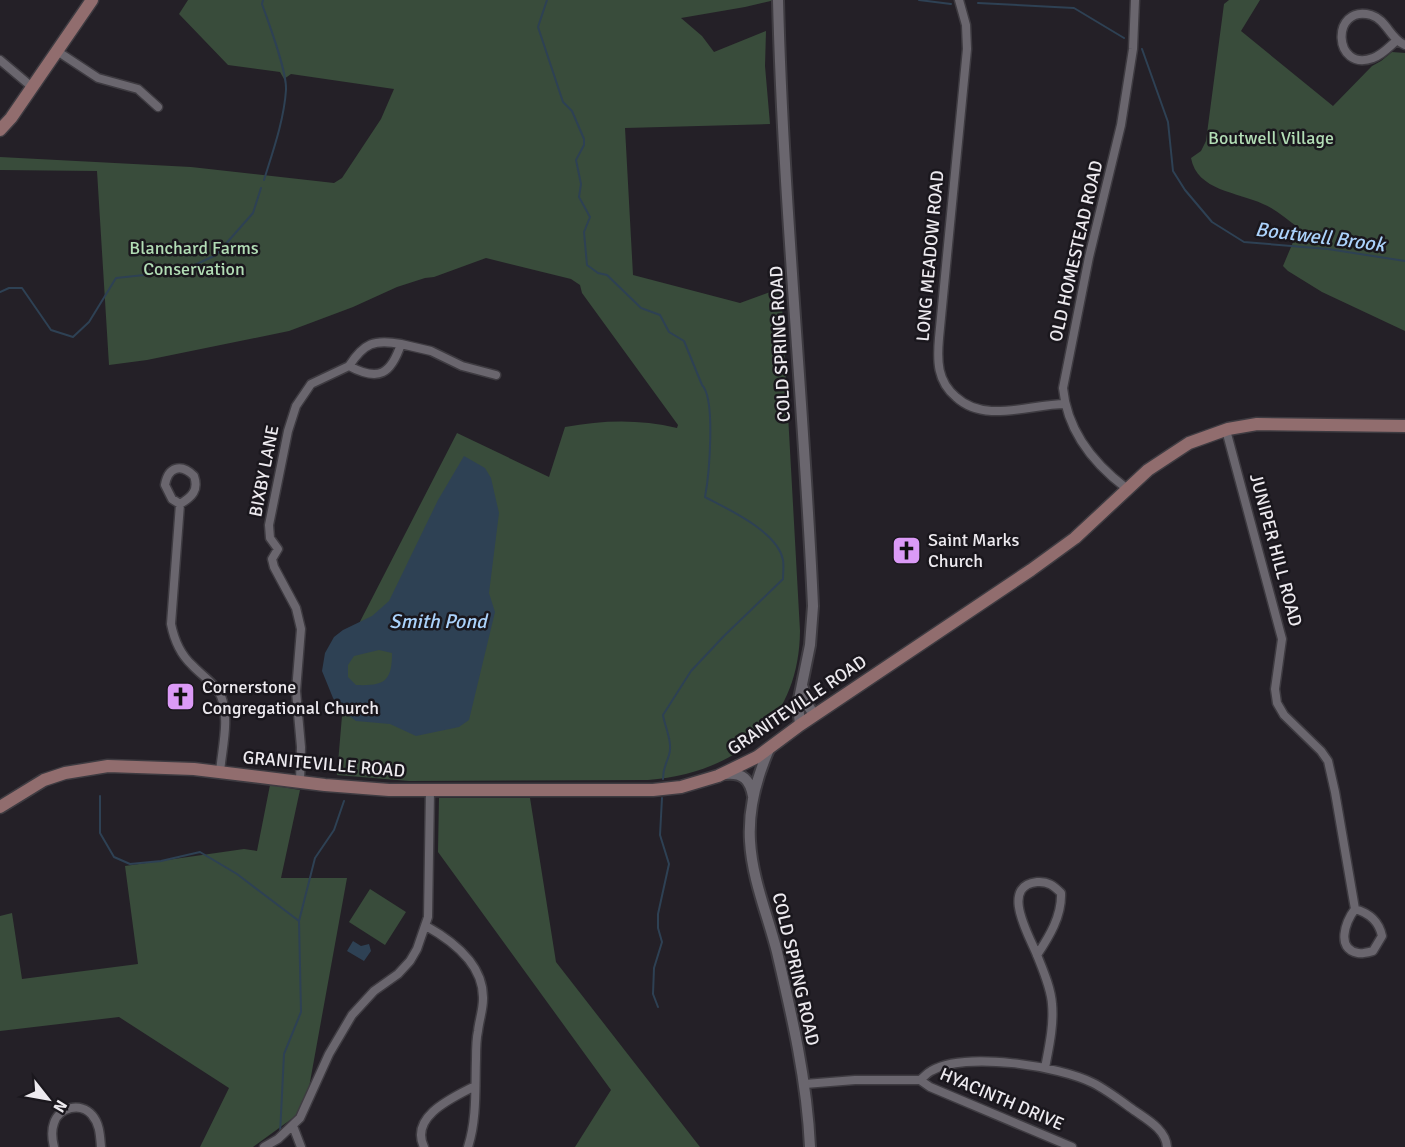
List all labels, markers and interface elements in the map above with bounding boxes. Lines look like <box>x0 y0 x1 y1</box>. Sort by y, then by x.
park label: Boutwell Village <box>1208 127 1334 149</box>
street label: OLD HOMESTEAD ROAD <box>1044 158 1108 344</box>
street label: LONG MEADOW ROAD <box>912 169 948 343</box>
water label: Boutwell Brook <box>1254 217 1388 258</box>
park label: Blanchard Farms Conservation <box>129 237 259 280</box>
street label: COLD SPRING ROAD <box>765 265 795 423</box>
street label: BIXBY LANE <box>244 423 284 519</box>
street label: JUNIPER HILL ROAD <box>1245 471 1307 629</box>
place label: Saint Marks Church <box>928 529 1019 572</box>
church icon: Saint Marks Church <box>891 534 923 566</box>
water label: Smith Pond <box>389 609 489 634</box>
street label: GRANITEVILLE ROAD <box>723 650 871 760</box>
place label: Cornerstone Congregational Church <box>202 676 379 719</box>
church icon: Cornerstone Congregational Church <box>165 681 197 713</box>
street label: GRANITEVILLE ROAD <box>242 746 406 782</box>
street label: COLD SPRING ROAD <box>768 890 824 1048</box>
street label: HYACINTH DRIVE <box>937 1063 1067 1135</box>
north arrow <box>18 1069 78 1129</box>
text: N <box>49 1096 71 1116</box>

